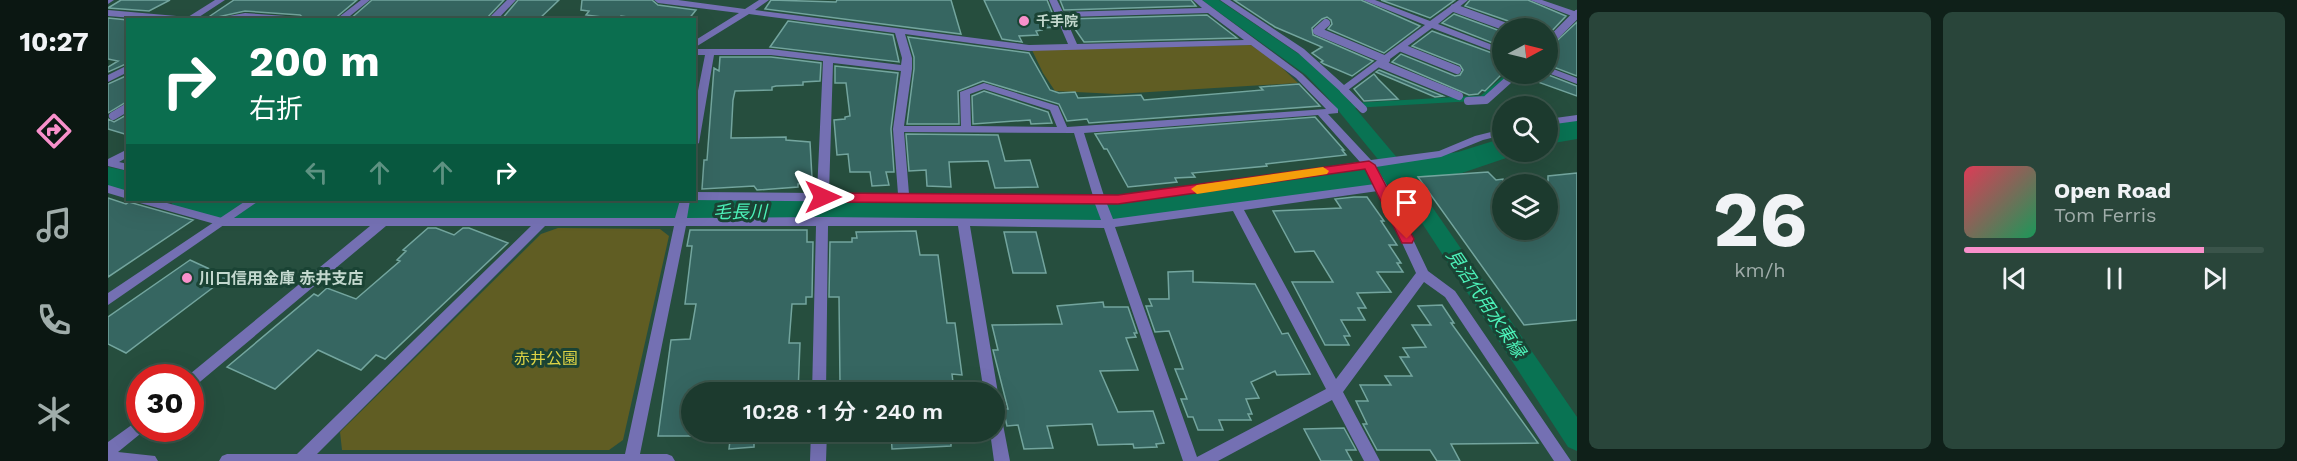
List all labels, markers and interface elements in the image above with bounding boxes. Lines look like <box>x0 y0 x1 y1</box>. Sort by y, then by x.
place label: 千手院 <box>1036 13 1078 29</box>
marker: 千手院 <box>1017 14 1031 28</box>
north arrow <box>1492 18 1558 84</box>
map controls <box>1492 18 1558 240</box>
text: 10:27 <box>19 26 89 58</box>
text: 200 m <box>249 37 380 86</box>
icon: right <box>150 42 228 120</box>
text: 右折 <box>249 93 303 125</box>
button: search <box>1492 96 1558 162</box>
icon: directions <box>33 110 75 152</box>
icon: left <box>300 156 333 189</box>
icon: ahead <box>363 156 396 189</box>
icon: ahead <box>426 156 459 189</box>
icon: right <box>489 156 522 189</box>
position arrow <box>791 165 855 229</box>
text: 26 <box>1713 173 1807 265</box>
button: layers <box>1492 174 1558 240</box>
pin <box>1381 177 1432 239</box>
text: Open Road <box>2054 178 2171 203</box>
icon: arrive <box>1390 186 1423 219</box>
water label: 毛長川 <box>713 201 769 222</box>
text: Tom Ferris <box>2054 203 2157 227</box>
icon: music <box>33 204 75 246</box>
water label: 見沼代用水東縁 <box>1442 245 1531 363</box>
text: km/h <box>1734 258 1786 282</box>
icon: previous <box>1998 262 2031 295</box>
icon: pause <box>2098 262 2131 295</box>
icon: next <box>2198 262 2231 295</box>
place label: 川口信用金庫 赤井支店 <box>199 269 364 288</box>
marker: 川口信用金庫 赤井支店 <box>180 271 194 285</box>
icon: phone <box>33 299 75 341</box>
park label: 赤井公園 <box>514 349 578 368</box>
speed limit sign: 30 <box>126 364 204 442</box>
icon: climate <box>33 393 75 435</box>
text: 10:28 · 1 分 · 240 m <box>743 399 943 424</box>

